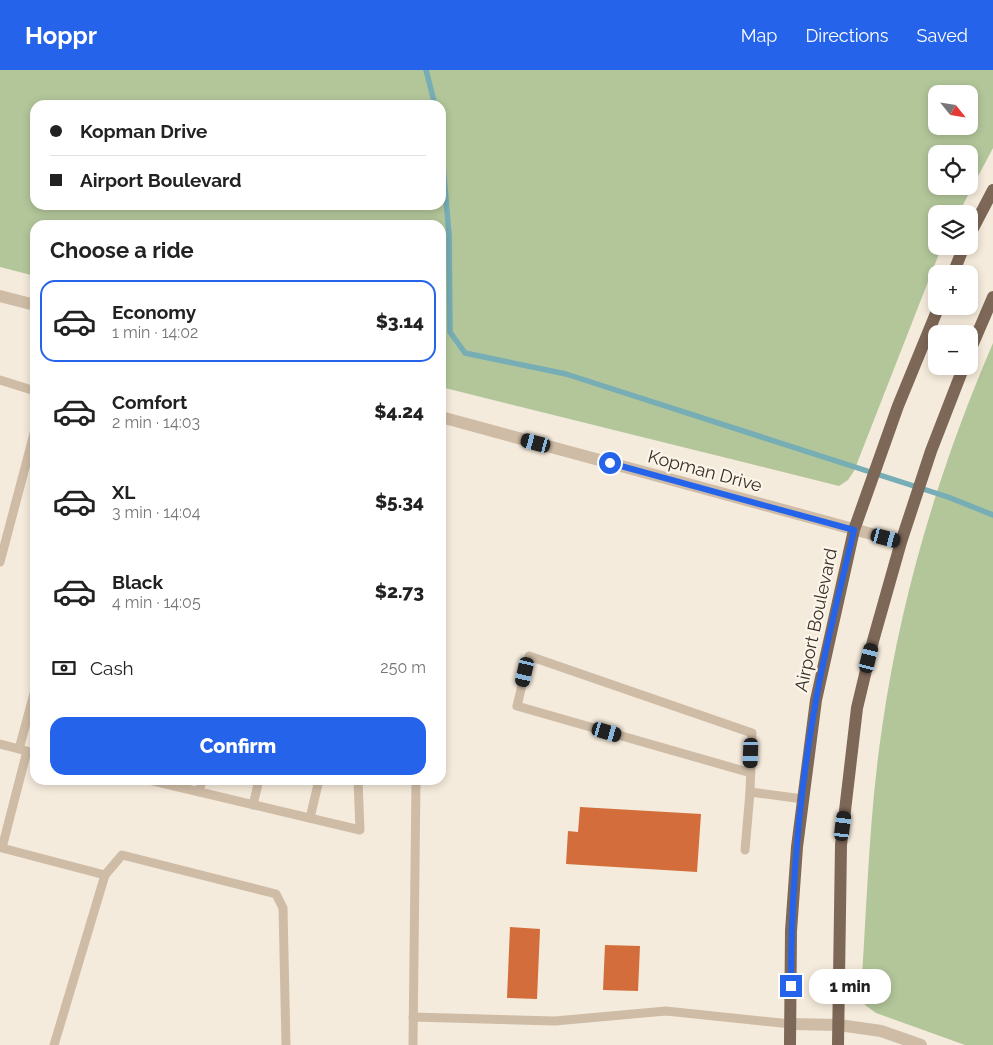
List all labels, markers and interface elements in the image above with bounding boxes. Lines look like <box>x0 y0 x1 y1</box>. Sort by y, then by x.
text: Hoppr <box>25 21 97 50</box>
text: Map <box>741 25 777 46</box>
text: Directions <box>805 25 889 46</box>
text: Saved <box>917 25 968 46</box>
north arrow <box>928 85 978 135</box>
map controls <box>928 85 978 375</box>
text: Kopman Drive <box>80 120 208 142</box>
button: locate <box>928 145 978 195</box>
text: Airport Boulevard <box>80 169 242 191</box>
button: layers <box>928 205 978 255</box>
text: Choose a ride <box>50 237 194 263</box>
button: + <box>928 265 978 315</box>
icon: car <box>52 299 97 344</box>
text: Economy <box>112 301 196 323</box>
text: $3.14 <box>376 310 424 332</box>
text: 1 min · 14:02 <box>112 323 198 342</box>
button: − <box>928 325 978 375</box>
icon: car <box>52 389 97 434</box>
text: Comfort <box>112 391 187 413</box>
text: $4.24 <box>374 400 424 422</box>
text: 2 min · 14:03 <box>112 413 200 432</box>
car <box>519 432 552 454</box>
street label: Kopman Drive <box>646 445 765 496</box>
route start <box>599 452 621 474</box>
icon: car <box>52 479 97 524</box>
text: XL <box>112 481 135 503</box>
text: $5.34 <box>375 490 424 512</box>
text: 3 min · 14:04 <box>112 503 200 522</box>
car <box>869 527 902 549</box>
street label: Airport Boulevard <box>790 546 841 694</box>
icon: car <box>52 569 97 614</box>
text: Black <box>112 571 163 593</box>
text: $2.73 <box>375 580 424 602</box>
text: 4 min · 14:05 <box>112 593 201 612</box>
car <box>858 642 879 674</box>
icon: cash <box>50 654 78 682</box>
car <box>514 656 535 688</box>
text: Cash <box>90 657 134 679</box>
text: 250 m <box>380 658 426 677</box>
button: Confirm <box>50 717 426 775</box>
car <box>590 721 623 743</box>
car <box>742 738 759 768</box>
car <box>833 810 852 842</box>
callout: 1 min <box>808 968 891 1004</box>
route end <box>780 975 802 997</box>
text: 1 min <box>829 977 871 996</box>

